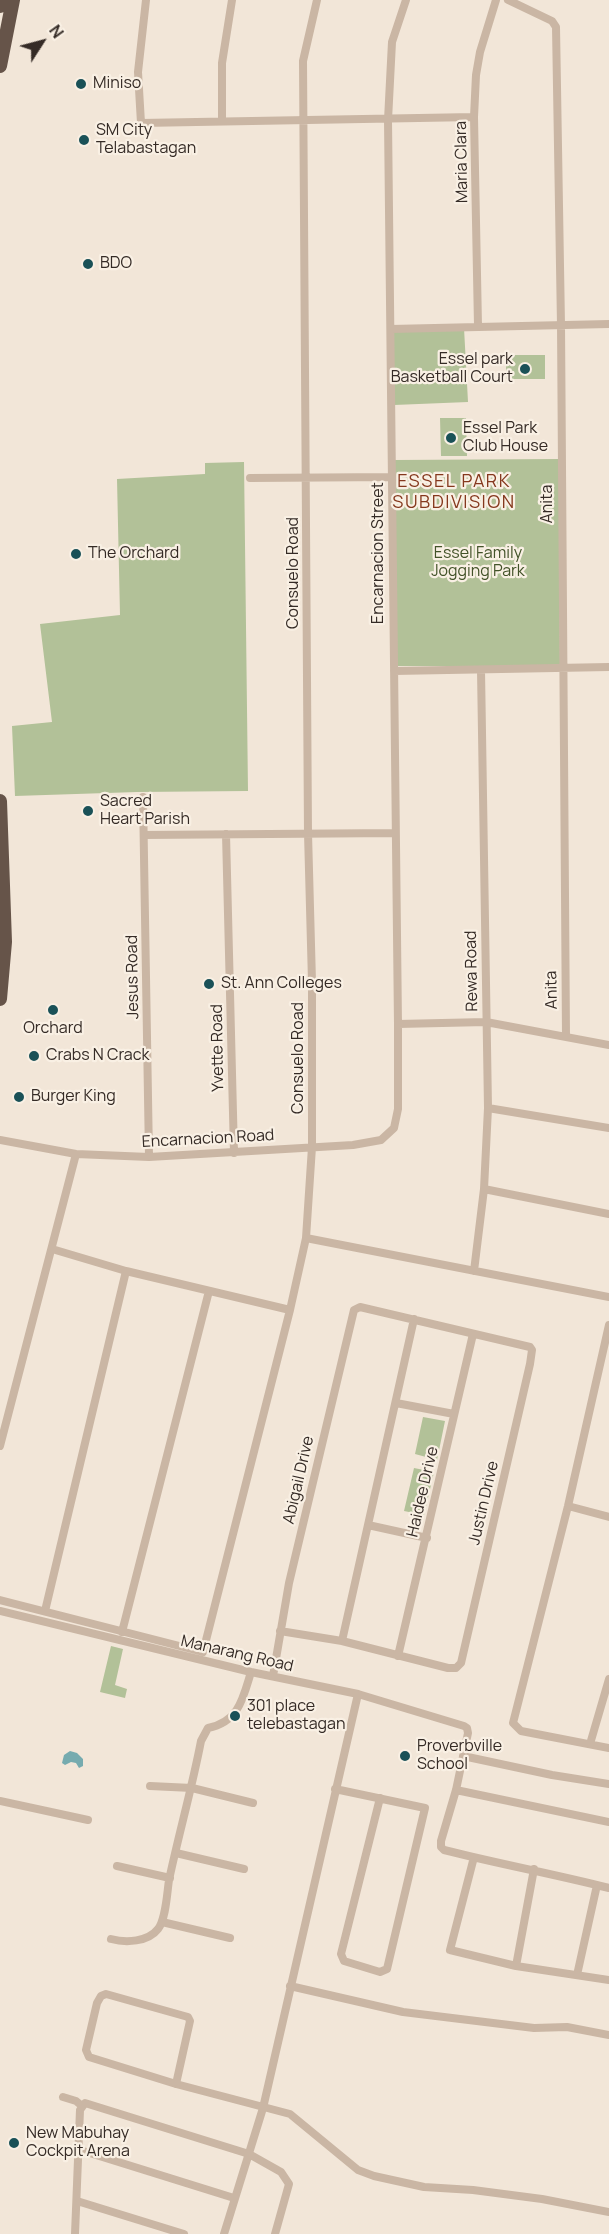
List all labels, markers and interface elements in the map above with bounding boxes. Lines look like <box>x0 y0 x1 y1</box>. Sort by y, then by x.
north arrow <box>12 12 72 72</box>
text: N <box>44 20 69 43</box>
place label: Miniso <box>93 74 141 94</box>
marker: Miniso <box>74 77 88 91</box>
place label: SM City Telabastagan <box>96 121 196 159</box>
street label: Maria Clara <box>452 121 472 203</box>
marker: SM City Telabastagan <box>77 133 91 147</box>
place label: BDO <box>100 254 132 274</box>
marker: BDO <box>81 257 95 271</box>
place label: Essel park Basketball Court <box>391 350 513 388</box>
marker: Essel park Basketball Court <box>518 362 532 376</box>
place label: Essel Park Club House <box>463 419 548 457</box>
marker: Essel Park Club House <box>444 431 458 445</box>
district label: ESSEL PARK SUBDIVISION <box>392 471 516 514</box>
street label: Encarnacion Street <box>369 482 389 624</box>
street label: Anita <box>538 485 558 523</box>
street label: Consuelo Road <box>284 517 304 629</box>
place label: The Orchard <box>88 544 179 564</box>
park label: Essel Family Jogging Park <box>431 544 525 582</box>
marker: The Orchard <box>69 547 83 561</box>
place label: Sacred Heart Parish <box>100 792 190 830</box>
marker: Sacred Heart Parish <box>81 804 95 818</box>
street label: Rewa Road <box>462 930 482 1012</box>
street label: Jesus Road <box>123 935 143 1019</box>
street label: Anita <box>542 970 562 1010</box>
place label: St. Ann Colleges <box>221 974 342 994</box>
marker: St. Ann Colleges <box>202 977 216 991</box>
street label: Consuelo Road <box>289 1002 309 1114</box>
marker: Orchard <box>46 1003 60 1017</box>
street label: Yvette Road <box>208 1004 228 1092</box>
place label: Orchard <box>23 1019 83 1039</box>
place label: Crabs N Crack <box>46 1046 150 1066</box>
marker: Crabs N Crack <box>27 1049 41 1063</box>
place label: Burger King <box>31 1087 116 1107</box>
marker: Burger King <box>12 1090 26 1104</box>
street label: Encarnacion Road <box>141 1126 275 1152</box>
street label: Abigail Drive <box>280 1434 318 1526</box>
street label: Haidee Drive <box>403 1445 443 1539</box>
street label: Justin Drive <box>465 1459 503 1547</box>
street label: Manarang Road <box>179 1632 295 1676</box>
place label: 301 place telebastagan <box>247 1697 345 1735</box>
marker: 301 place telebastagan <box>228 1709 242 1723</box>
place label: Proverbville School <box>417 1737 502 1775</box>
marker: Proverbville School <box>398 1749 412 1763</box>
place label: New Mabuhay Cockpit Arena <box>26 2124 130 2162</box>
marker: New Mabuhay Cockpit Arena <box>7 2136 21 2150</box>

